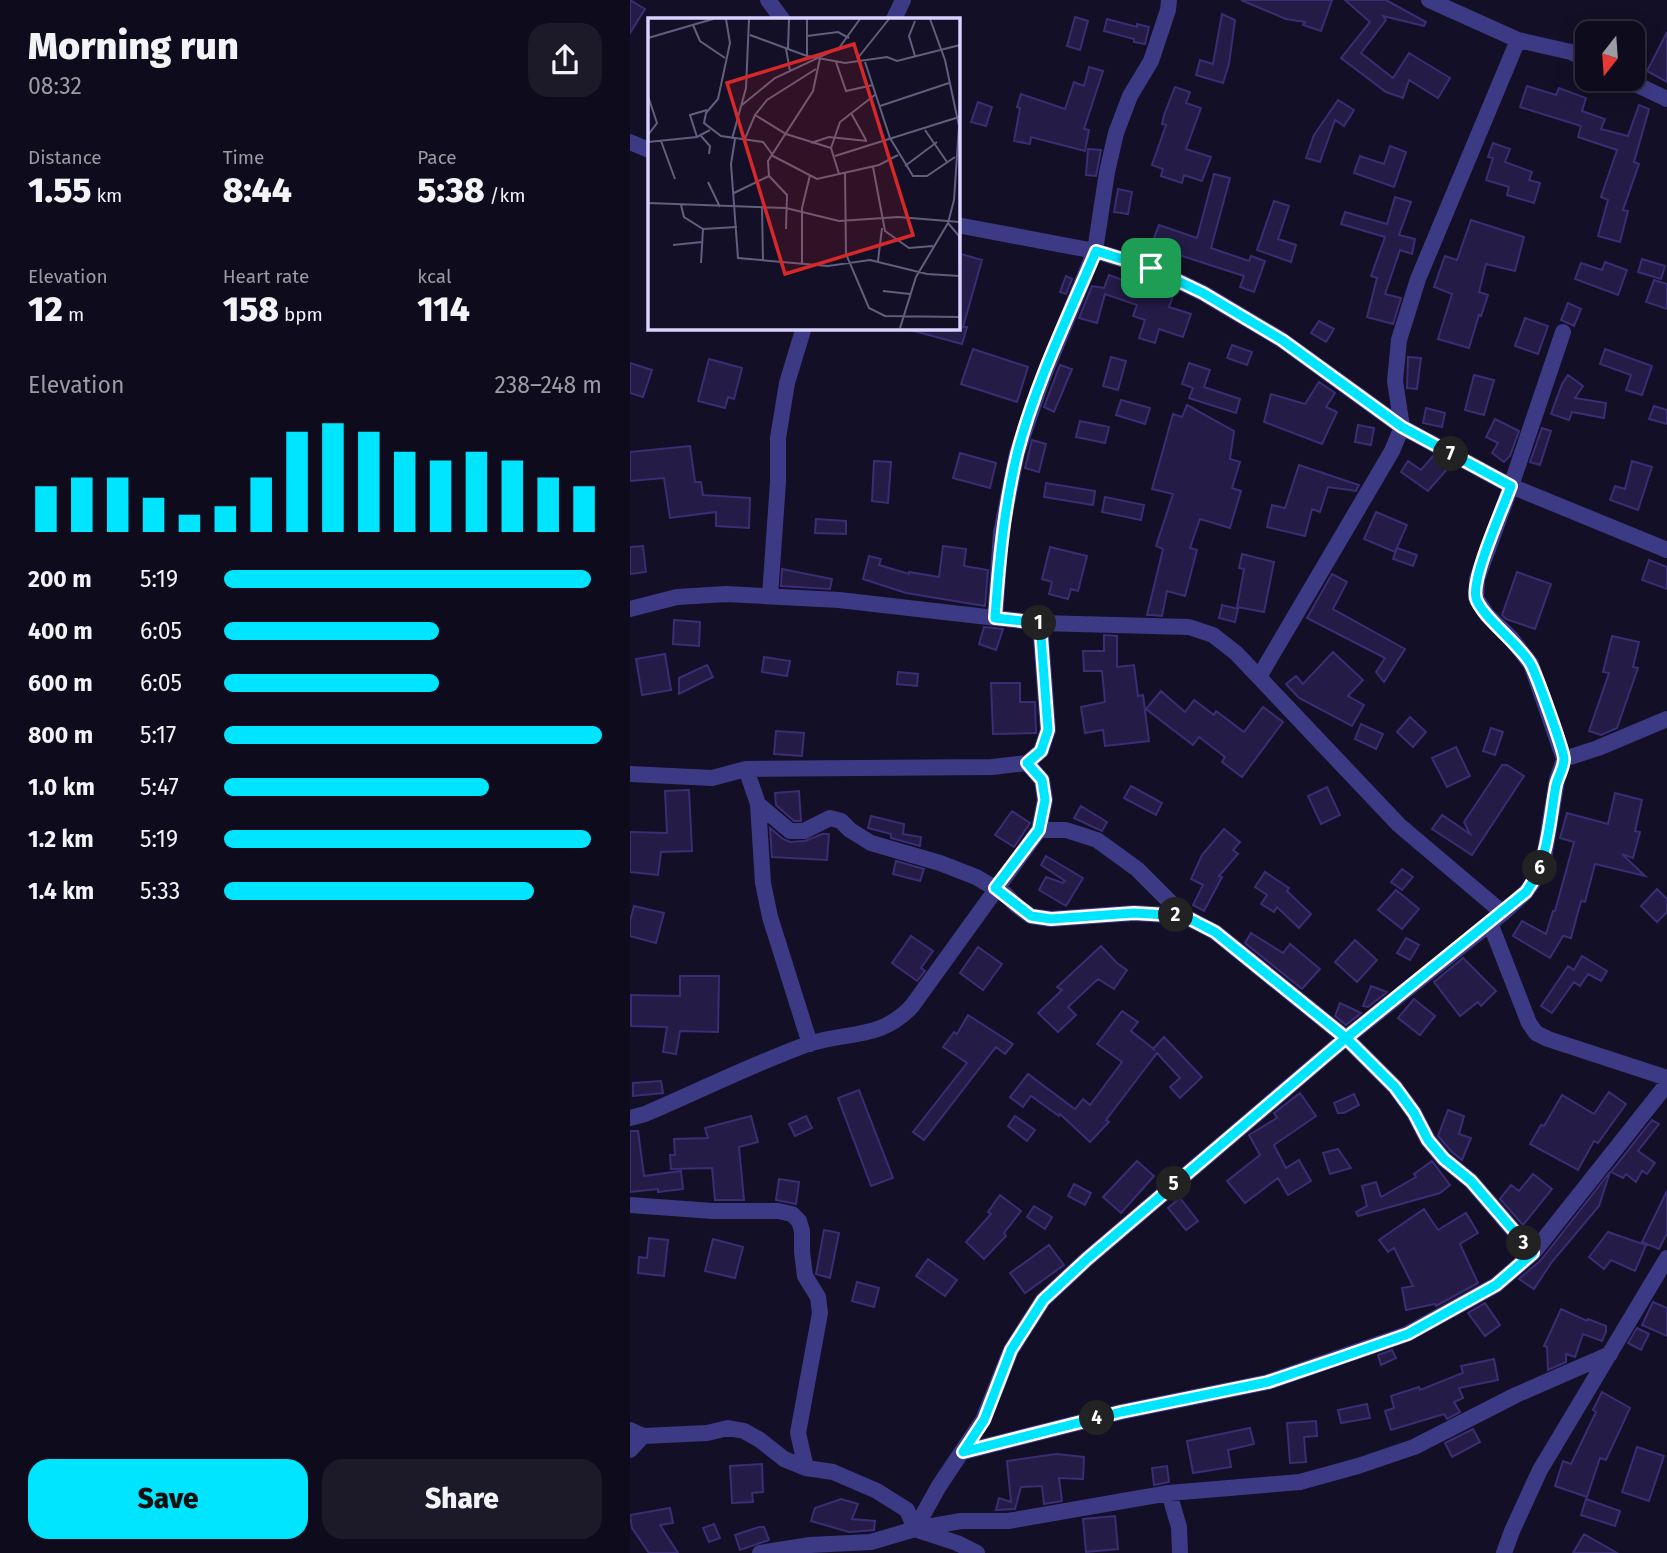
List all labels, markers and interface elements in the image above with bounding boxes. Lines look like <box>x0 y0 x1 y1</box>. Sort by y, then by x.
inset map <box>648 18 959 329</box>
north arrow <box>1575 21 1645 91</box>
map controls <box>1575 21 1645 91</box>
text: Morning run <box>28 23 239 69</box>
button: share <box>528 23 602 97</box>
text: 08:32 <box>28 72 82 100</box>
text: Distance <box>28 146 102 169</box>
text: Time <box>223 146 264 169</box>
text: Pace <box>417 146 457 169</box>
text: 1.55 <box>28 169 91 211</box>
text: 8:44 <box>223 169 292 211</box>
text: 5:38 <box>417 169 485 211</box>
text: km <box>91 184 122 207</box>
text: /km <box>485 184 525 207</box>
pin <box>1121 238 1181 298</box>
icon: arrive <box>1132 249 1170 287</box>
text: Elevation <box>28 265 108 288</box>
text: Heart rate <box>223 265 309 288</box>
text: kcal <box>417 265 452 288</box>
text: 12 <box>28 288 63 330</box>
text: 158 <box>223 288 279 330</box>
text: 114 <box>417 288 470 330</box>
text: m <box>63 303 84 326</box>
text: bpm <box>279 303 323 326</box>
text: Elevation <box>28 371 124 399</box>
text: 238–248 m <box>495 371 602 399</box>
pin: 7 <box>1434 436 1468 472</box>
text: 7 <box>1446 442 1455 465</box>
text: 200 m <box>28 565 92 593</box>
text: 5:19 <box>140 565 178 593</box>
pin: 1 <box>1022 606 1056 640</box>
text: 1 <box>1034 611 1043 634</box>
text: 400 m <box>28 617 93 645</box>
text: 6:05 <box>140 617 182 645</box>
text: 600 m <box>28 669 93 697</box>
text: 6:05 <box>140 669 182 697</box>
text: 800 m <box>28 721 93 749</box>
text: 5:17 <box>140 721 176 749</box>
text: 1.0 km <box>28 773 95 801</box>
text: 5:47 <box>140 773 179 801</box>
text: 1.2 km <box>28 825 94 853</box>
text: 5:19 <box>140 825 178 853</box>
pin: 6 <box>1522 850 1558 886</box>
text: 6 <box>1534 856 1545 879</box>
text: 1.4 km <box>28 877 94 905</box>
text: 5:33 <box>140 877 180 905</box>
pin: 2 <box>1158 898 1194 932</box>
text: 2 <box>1171 903 1180 926</box>
pin: 5 <box>1156 1166 1192 1202</box>
text: 5 <box>1168 1172 1179 1195</box>
pin: 3 <box>1506 1226 1542 1260</box>
text: 3 <box>1519 1231 1528 1254</box>
pin: 4 <box>1079 1400 1114 1436</box>
text: 4 <box>1091 1406 1102 1429</box>
button: Save <box>28 1459 308 1539</box>
button: Share <box>322 1459 602 1539</box>

